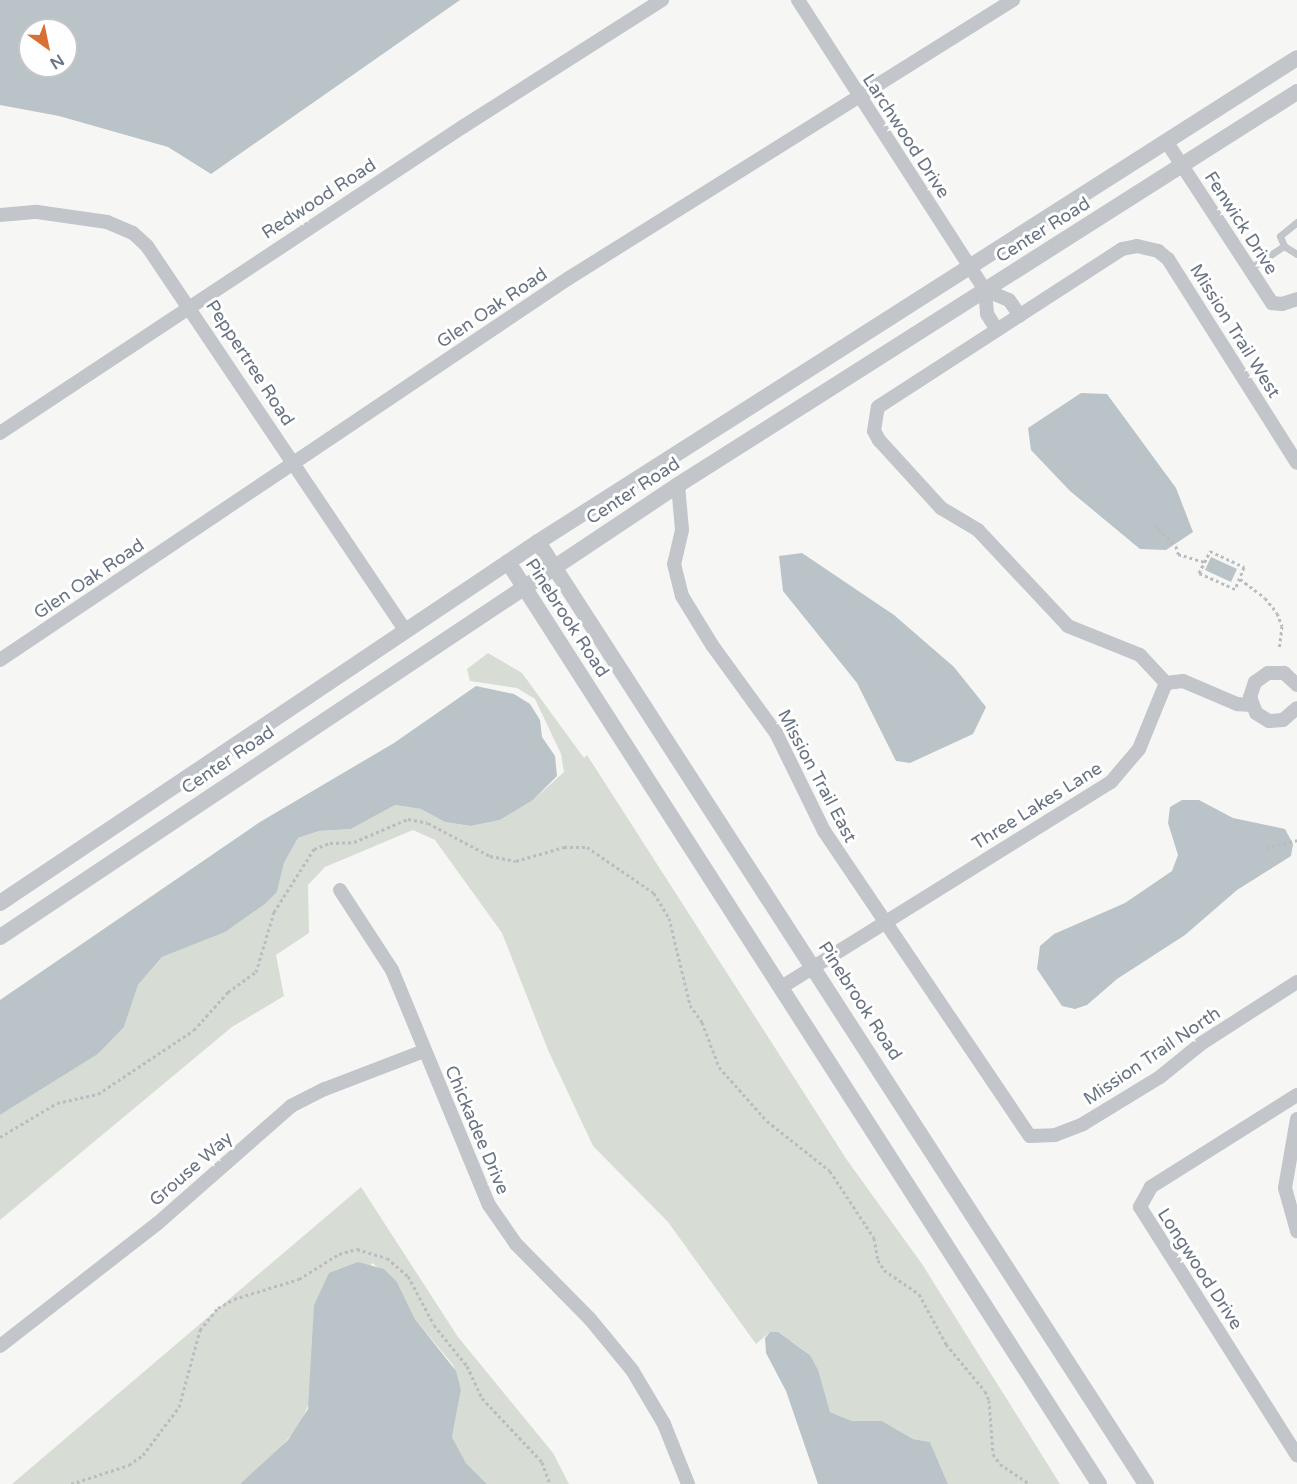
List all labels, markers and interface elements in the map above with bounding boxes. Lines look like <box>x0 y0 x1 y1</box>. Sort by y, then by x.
north arrow <box>18 18 78 78</box>
text: N <box>46 50 68 73</box>
street label: Larchwood Drive <box>858 70 954 202</box>
street label: Redwood Road <box>258 154 380 244</box>
street label: Fenwick Drive <box>1200 167 1282 279</box>
street label: Center Road <box>992 193 1094 267</box>
street label: Mission Trail West <box>1185 260 1285 402</box>
street label: Glen Oak Road <box>433 263 551 353</box>
street label: Peppertree Road <box>201 296 299 430</box>
street label: Center Road <box>582 453 684 529</box>
street label: Glen Oak Road <box>30 534 148 624</box>
street label: Pinebrook Road <box>521 555 613 681</box>
street label: Mission Trail East <box>773 706 861 846</box>
street label: Center Road <box>178 721 278 799</box>
street label: Three Lakes Lane <box>968 757 1106 855</box>
street label: Pinebrook Road <box>814 938 906 1064</box>
street label: Mission Trail North <box>1079 1002 1225 1110</box>
street label: Chickadee Drive <box>440 1062 514 1198</box>
street label: Grouse Way <box>145 1127 237 1211</box>
street label: Longwood Drive <box>1153 1204 1247 1334</box>

